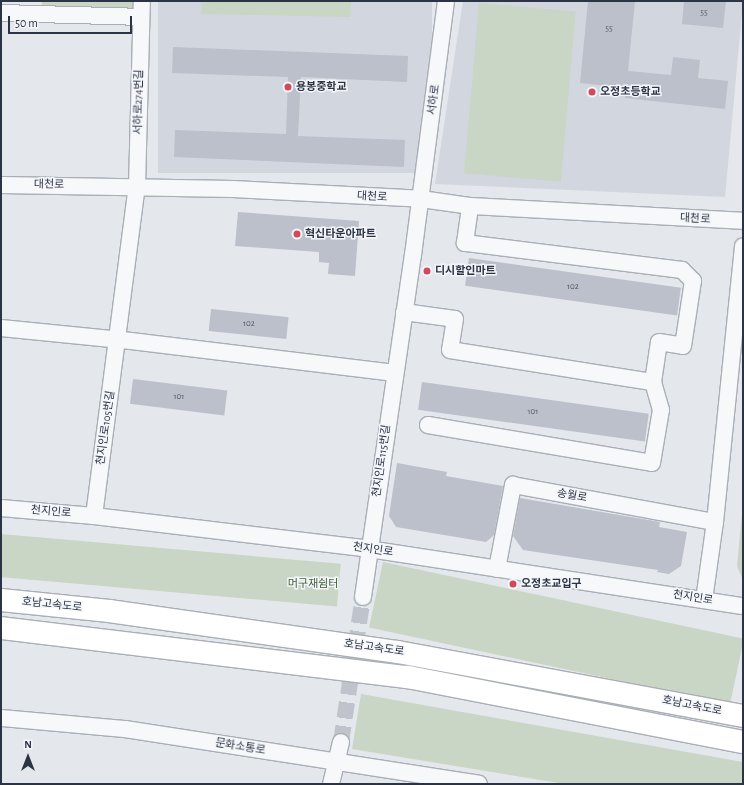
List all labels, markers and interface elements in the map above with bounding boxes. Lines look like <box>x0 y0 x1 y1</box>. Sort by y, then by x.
scale bar <box>10 8 134 34</box>
house number: 55 <box>700 8 708 18</box>
text: 50 m <box>15 17 38 29</box>
house number: 55 <box>605 24 613 34</box>
street label: 서하로274번길 <box>132 69 146 135</box>
place label: 용봉중학교 <box>296 80 347 94</box>
marker: 용봉중학교 <box>283 82 293 92</box>
street label: 서하로 <box>425 84 443 116</box>
place label: 오정초등학교 <box>600 85 661 99</box>
marker: 오정초등학교 <box>587 87 597 97</box>
street label: 대천로 <box>34 178 64 192</box>
street label: 대천로 <box>356 190 388 204</box>
street label: 대천로 <box>679 212 711 226</box>
place label: 혁신타운아파트 <box>305 227 376 241</box>
marker: 혁신타운아파트 <box>292 229 302 239</box>
place label: 디시할인마트 <box>435 264 496 278</box>
marker: 디시할인마트 <box>422 266 432 276</box>
house number: 102 <box>567 282 579 292</box>
house number: 102 <box>243 319 255 329</box>
street label: 천지인로105번길 <box>94 390 118 466</box>
house number: 101 <box>174 392 184 402</box>
house number: 101 <box>528 407 538 417</box>
street label: 천지인로115번길 <box>370 424 394 498</box>
street label: 송월로 <box>556 487 588 505</box>
street label: 천지인로 <box>30 504 72 520</box>
street label: 천지인로 <box>352 541 394 559</box>
park label: 머구재쉼터 <box>288 577 338 591</box>
place label: 오정초교입구 <box>521 577 582 591</box>
marker: 오정초교입구 <box>508 579 518 589</box>
street label: 천지인로 <box>672 588 714 608</box>
street label: 호남고속도로 <box>21 595 83 615</box>
street label: 호남고속도로 <box>343 637 405 659</box>
street label: 호남고속도로 <box>661 694 723 718</box>
north arrow <box>8 737 48 777</box>
street label: 문화소통로 <box>214 737 266 757</box>
text: N <box>24 739 32 750</box>

